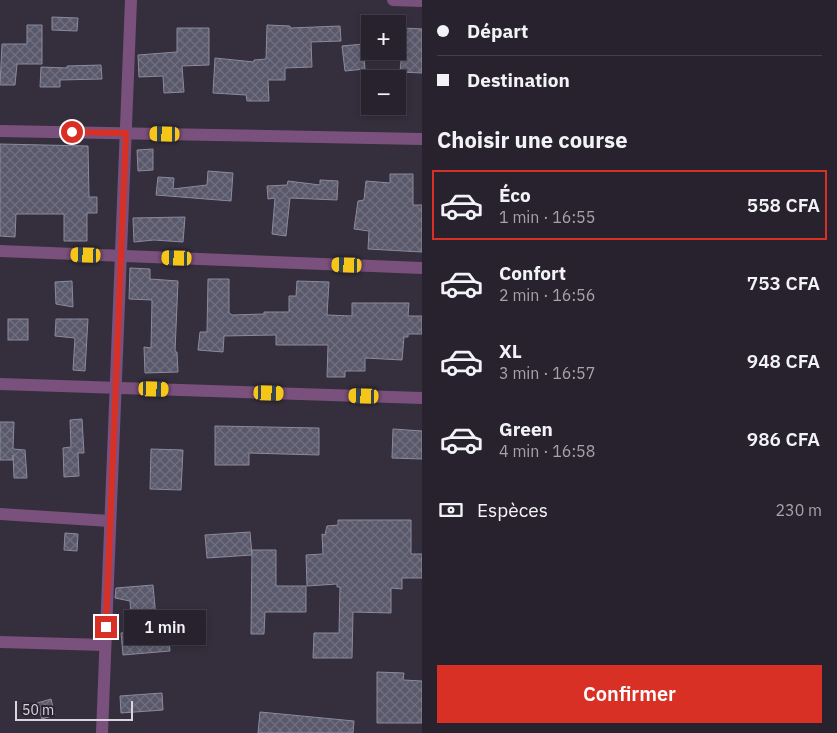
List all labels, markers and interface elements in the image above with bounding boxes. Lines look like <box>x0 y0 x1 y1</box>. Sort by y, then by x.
map controls <box>361 15 406 115</box>
button: + <box>361 15 406 60</box>
text: Départ <box>467 19 528 43</box>
text: Destination <box>467 68 570 92</box>
button: − <box>361 70 406 115</box>
route start <box>61 121 83 143</box>
text: Choisir une course <box>437 125 628 154</box>
car <box>149 126 180 142</box>
icon: car <box>439 183 484 228</box>
text: Éco <box>499 183 531 207</box>
text: 558 CFA <box>747 193 820 217</box>
text: 1 min · 16:55 <box>499 207 595 227</box>
car <box>70 247 101 263</box>
car <box>161 250 192 266</box>
car <box>331 257 362 273</box>
icon: car <box>439 261 484 306</box>
text: Confort <box>499 261 566 285</box>
text: 753 CFA <box>747 271 820 295</box>
text: 2 min · 16:56 <box>499 285 595 305</box>
icon: car <box>439 339 484 384</box>
text: XL <box>499 339 522 363</box>
text: 948 CFA <box>747 349 820 373</box>
text: 3 min · 16:57 <box>499 363 595 383</box>
car <box>138 381 169 397</box>
car <box>253 385 284 401</box>
car <box>348 388 379 404</box>
icon: car <box>439 417 484 462</box>
text: Green <box>499 417 553 441</box>
text: 986 CFA <box>747 427 820 451</box>
text: 4 min · 16:58 <box>499 441 595 461</box>
icon: cash <box>437 496 465 524</box>
text: Espèces <box>477 498 548 522</box>
text: 230 m <box>775 500 822 520</box>
callout: 1 min <box>124 610 206 644</box>
route end <box>95 616 117 638</box>
text: 1 min <box>144 617 186 637</box>
button: Confirmer <box>437 665 822 723</box>
scale bar <box>15 698 132 721</box>
text: 50 m <box>22 701 54 719</box>

